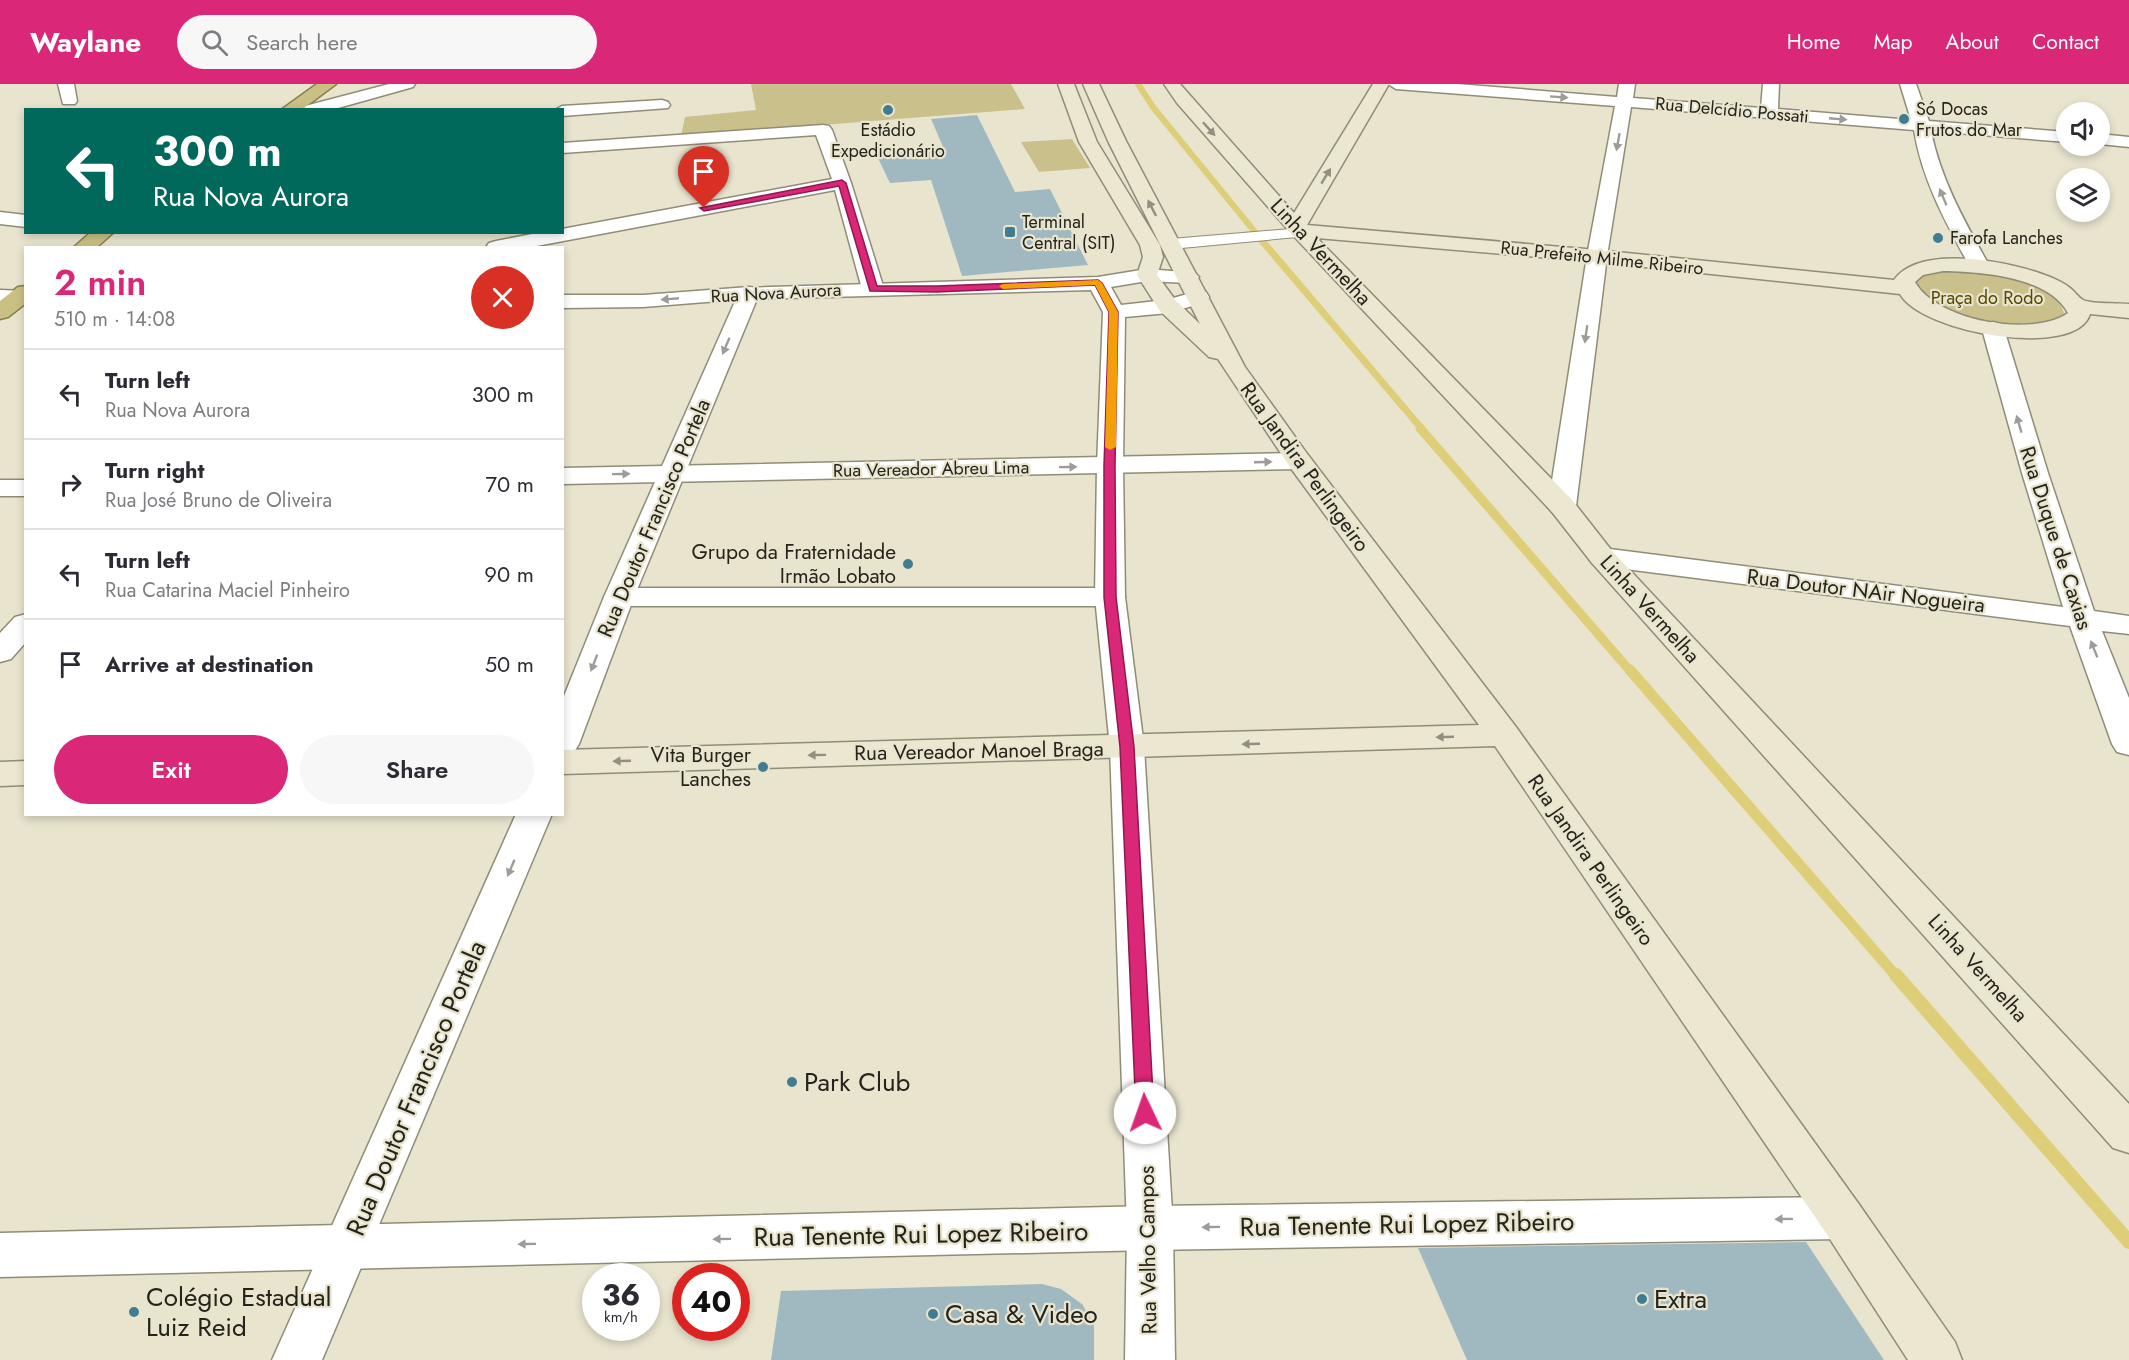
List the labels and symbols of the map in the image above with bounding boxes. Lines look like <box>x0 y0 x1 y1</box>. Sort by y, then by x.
street label: Rua Delcídio Possati <box>1654 90 1810 130</box>
one-way arrow <box>1550 92 1569 101</box>
place label: Só Docas Frutos do Mar <box>1916 96 2023 143</box>
marker: Estádio Expedicionário <box>881 103 895 117</box>
marker: Só Docas Frutos do Mar <box>1897 112 1911 126</box>
one-way arrow <box>1828 114 1847 124</box>
place label: Estádio Expedicionário <box>831 117 945 164</box>
one-way arrow <box>1202 122 1216 136</box>
one-way arrow <box>1613 132 1622 151</box>
pin <box>678 146 729 208</box>
one-way arrow <box>1320 168 1330 185</box>
one-way arrow <box>1938 187 1948 205</box>
street label: Linha Vermelha <box>1263 192 1379 312</box>
one-way arrow <box>1147 199 1157 216</box>
place label: Terminal Central (SIT) <box>1022 209 1116 256</box>
marker: Terminal Central (SIT) <box>1003 225 1017 239</box>
place label: Farofa Lanches <box>1950 225 2063 251</box>
marker: Farofa Lanches <box>1931 231 1945 245</box>
street label: Rua Prefeito Milme Ribeiro <box>1499 234 1705 282</box>
street label: Rua Nova Aurora <box>710 277 842 309</box>
park label: Praça do Rodo <box>1931 285 2043 311</box>
one-way arrow <box>660 294 679 304</box>
one-way arrow <box>1581 325 1591 344</box>
one-way arrow <box>721 338 731 356</box>
street label: Rua Jandira Perlingeiro <box>1233 376 1377 558</box>
street label: Rua Doutor Francisco Portela <box>590 394 718 642</box>
one-way arrow <box>2014 415 2023 433</box>
street label: Rua Duque de Caxias <box>2012 443 2100 633</box>
street label: Rua Vereador Abreu Lima <box>833 454 1029 484</box>
one-way arrow <box>1253 457 1272 466</box>
one-way arrow <box>1058 462 1077 472</box>
one-way arrow <box>611 469 630 479</box>
place label: Grupo da Fraternidade Irmão Lobato <box>692 537 896 591</box>
street label: Linha Vermelha <box>1593 548 1707 670</box>
marker: Grupo da Fraternidade Irmão Lobato <box>901 557 915 571</box>
street label: Rua Doutor NAir Nogueira <box>1745 562 1987 620</box>
one-way arrow <box>2089 640 2098 658</box>
one-way arrow <box>588 654 598 672</box>
one-way arrow <box>1436 733 1455 742</box>
street label: Rua Vereador Manoel Braga <box>854 734 1104 768</box>
one-way arrow <box>1241 739 1260 748</box>
place label: Vita Burger Lanches <box>651 740 752 794</box>
one-way arrow <box>807 751 826 760</box>
one-way arrow <box>612 756 631 765</box>
marker: Vita Burger Lanches <box>756 760 770 774</box>
street label: Rua Jandira Perlingeiro <box>1520 768 1662 952</box>
one-way arrow <box>506 860 516 878</box>
street label: Linha Vermelha <box>1921 907 2035 1029</box>
street label: Rua Doutor Francisco Portela <box>336 934 496 1242</box>
place label: Park Club <box>804 1063 910 1101</box>
marker: Park Club <box>785 1075 799 1089</box>
position arrow <box>1113 1081 1177 1145</box>
street label: Rua Velho Campos <box>1132 1165 1164 1335</box>
street label: Rua Tenente Rui Lopez Ribeiro <box>1239 1202 1575 1246</box>
street label: Rua Tenente Rui Lopez Ribeiro <box>753 1212 1089 1256</box>
one-way arrow <box>1774 1214 1793 1224</box>
one-way arrow <box>1201 1222 1220 1232</box>
one-way arrow <box>712 1234 731 1244</box>
one-way arrow <box>517 1239 536 1249</box>
speed limit sign: 40 <box>672 1263 750 1341</box>
place label: Colégio Estadual Luiz Reid <box>146 1278 331 1346</box>
place label: Extra <box>1654 1280 1707 1318</box>
marker: Extra <box>1635 1292 1649 1306</box>
place label: Casa & Video <box>945 1295 1098 1333</box>
marker: Colégio Estadual Luiz Reid <box>127 1305 141 1319</box>
marker: Casa & Video <box>926 1307 940 1321</box>

